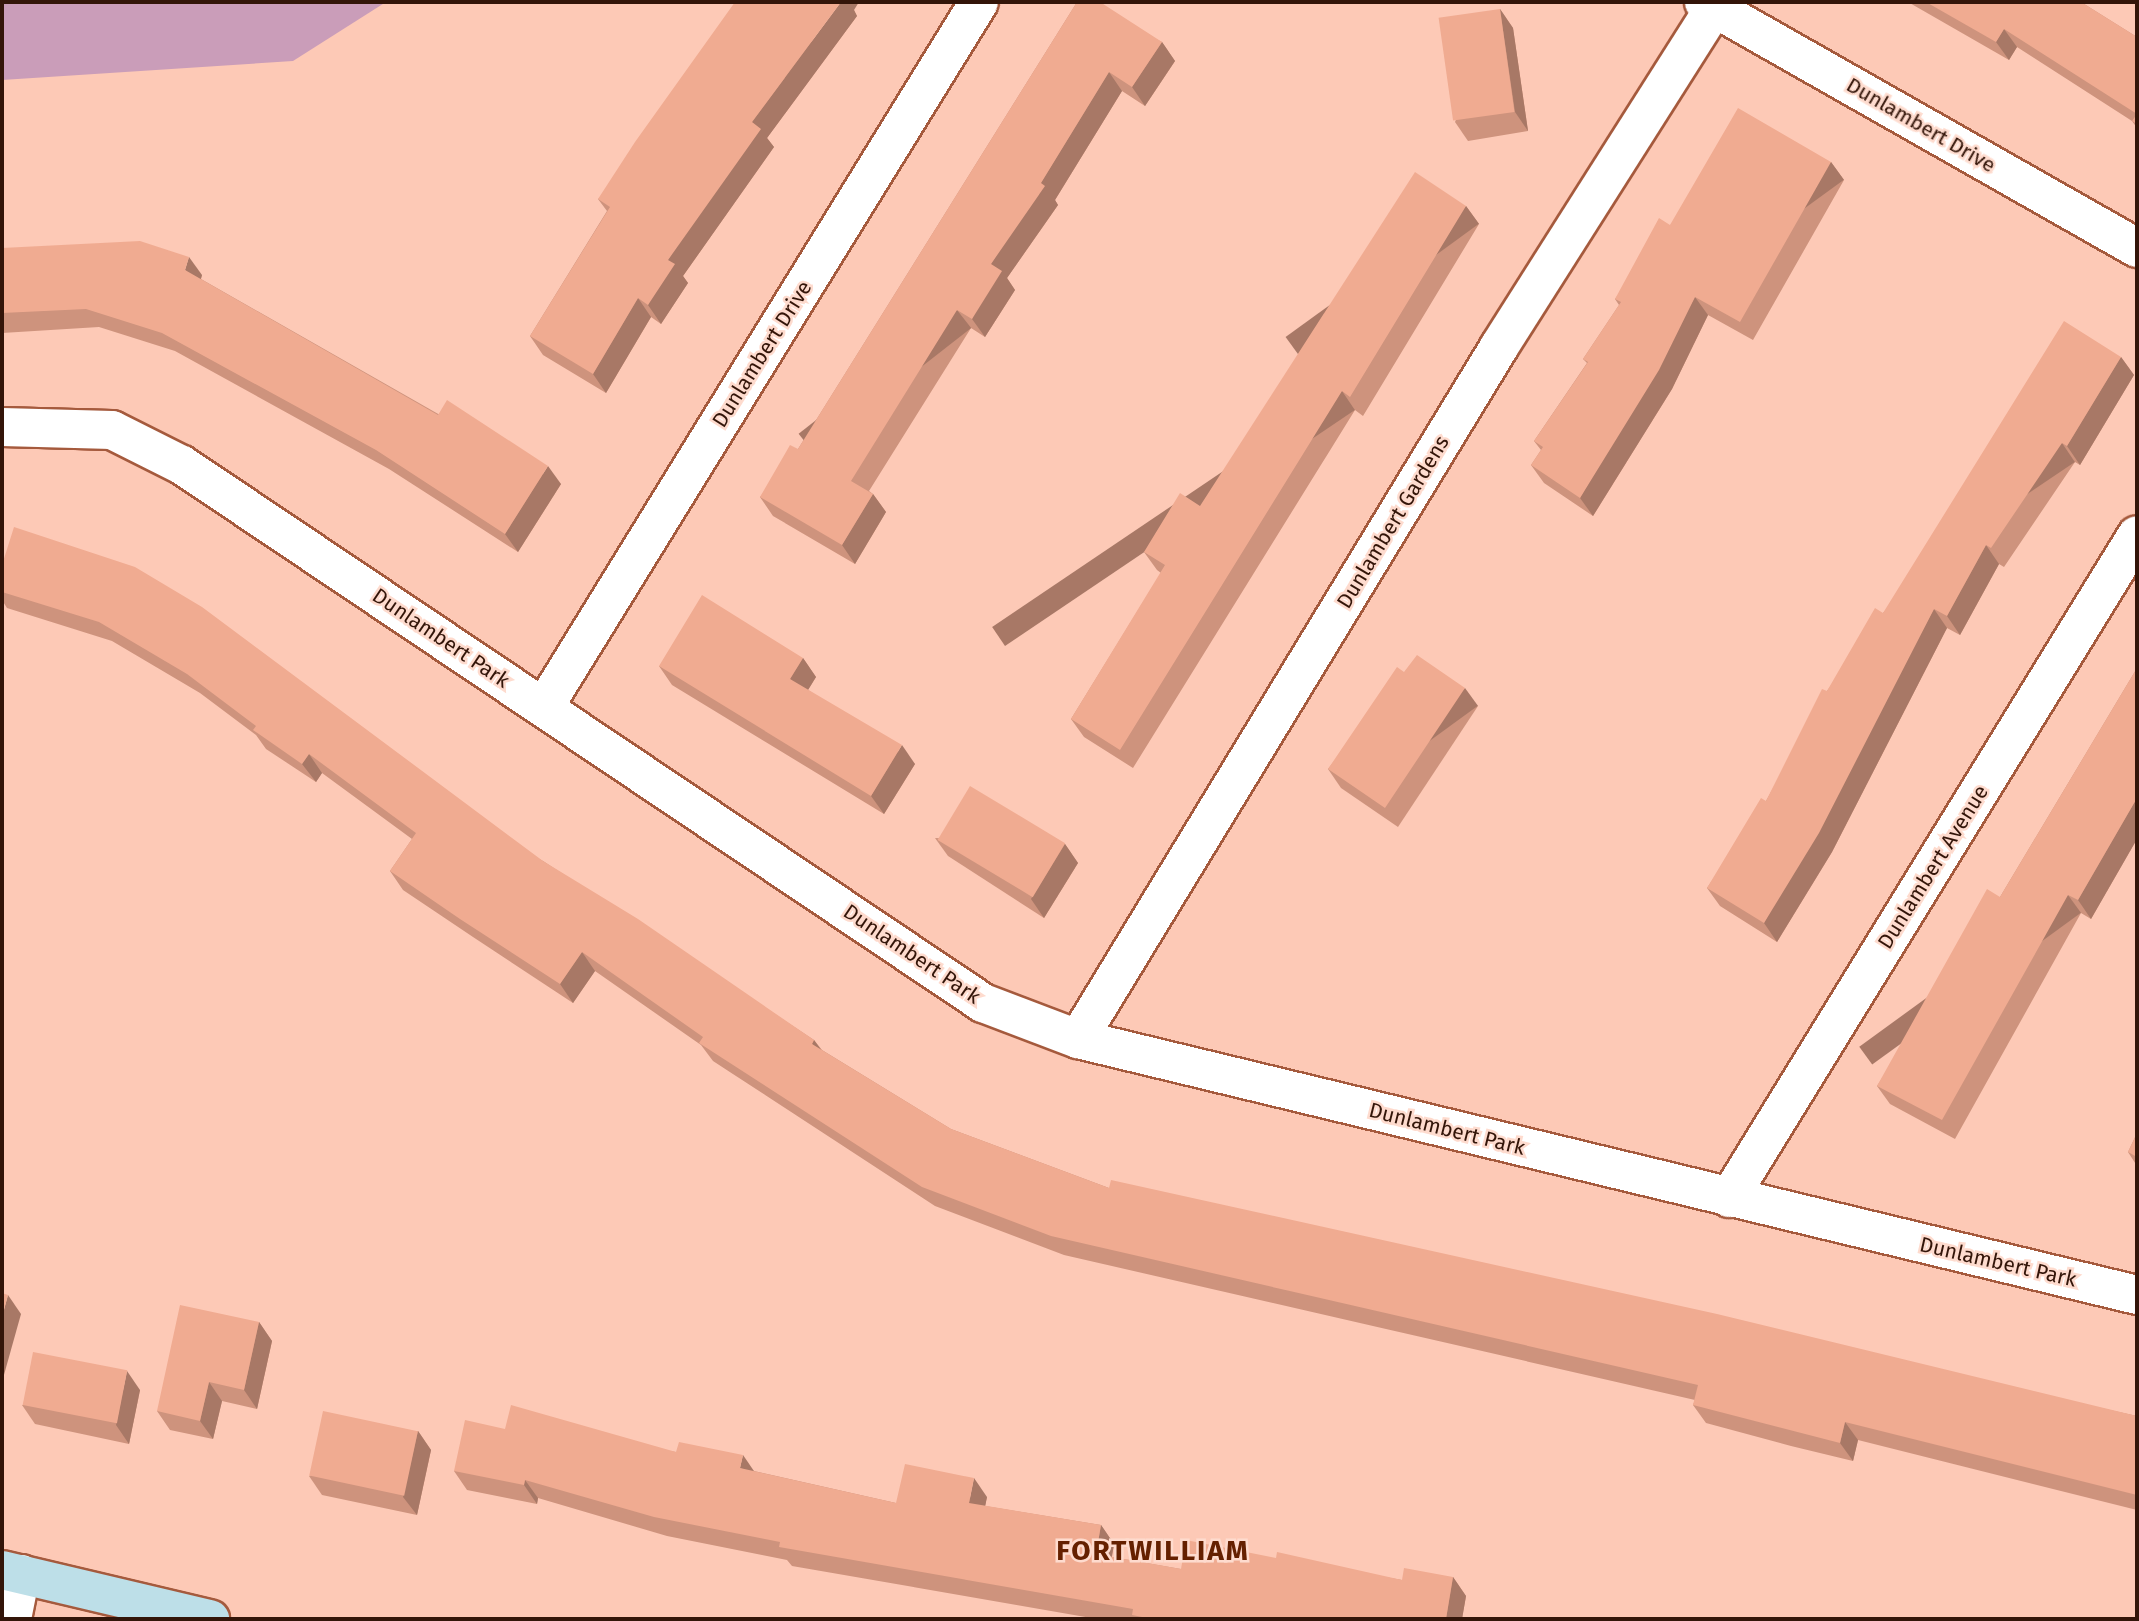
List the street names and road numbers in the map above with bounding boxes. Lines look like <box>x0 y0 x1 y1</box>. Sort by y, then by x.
street label: Dunlambert Drive <box>1842 72 2000 178</box>
street label: Dunlambert Drive <box>707 276 817 432</box>
street label: Dunlambert Gardens <box>1331 431 1455 613</box>
street label: Dunlambert Park <box>368 583 514 693</box>
street label: Dunlambert Avenue <box>1872 780 1994 954</box>
street label: Dunlambert Park <box>839 899 985 1009</box>
street label: Dunlambert Park <box>1366 1097 1528 1161</box>
street label: Dunlambert Park <box>1917 1232 2079 1292</box>

